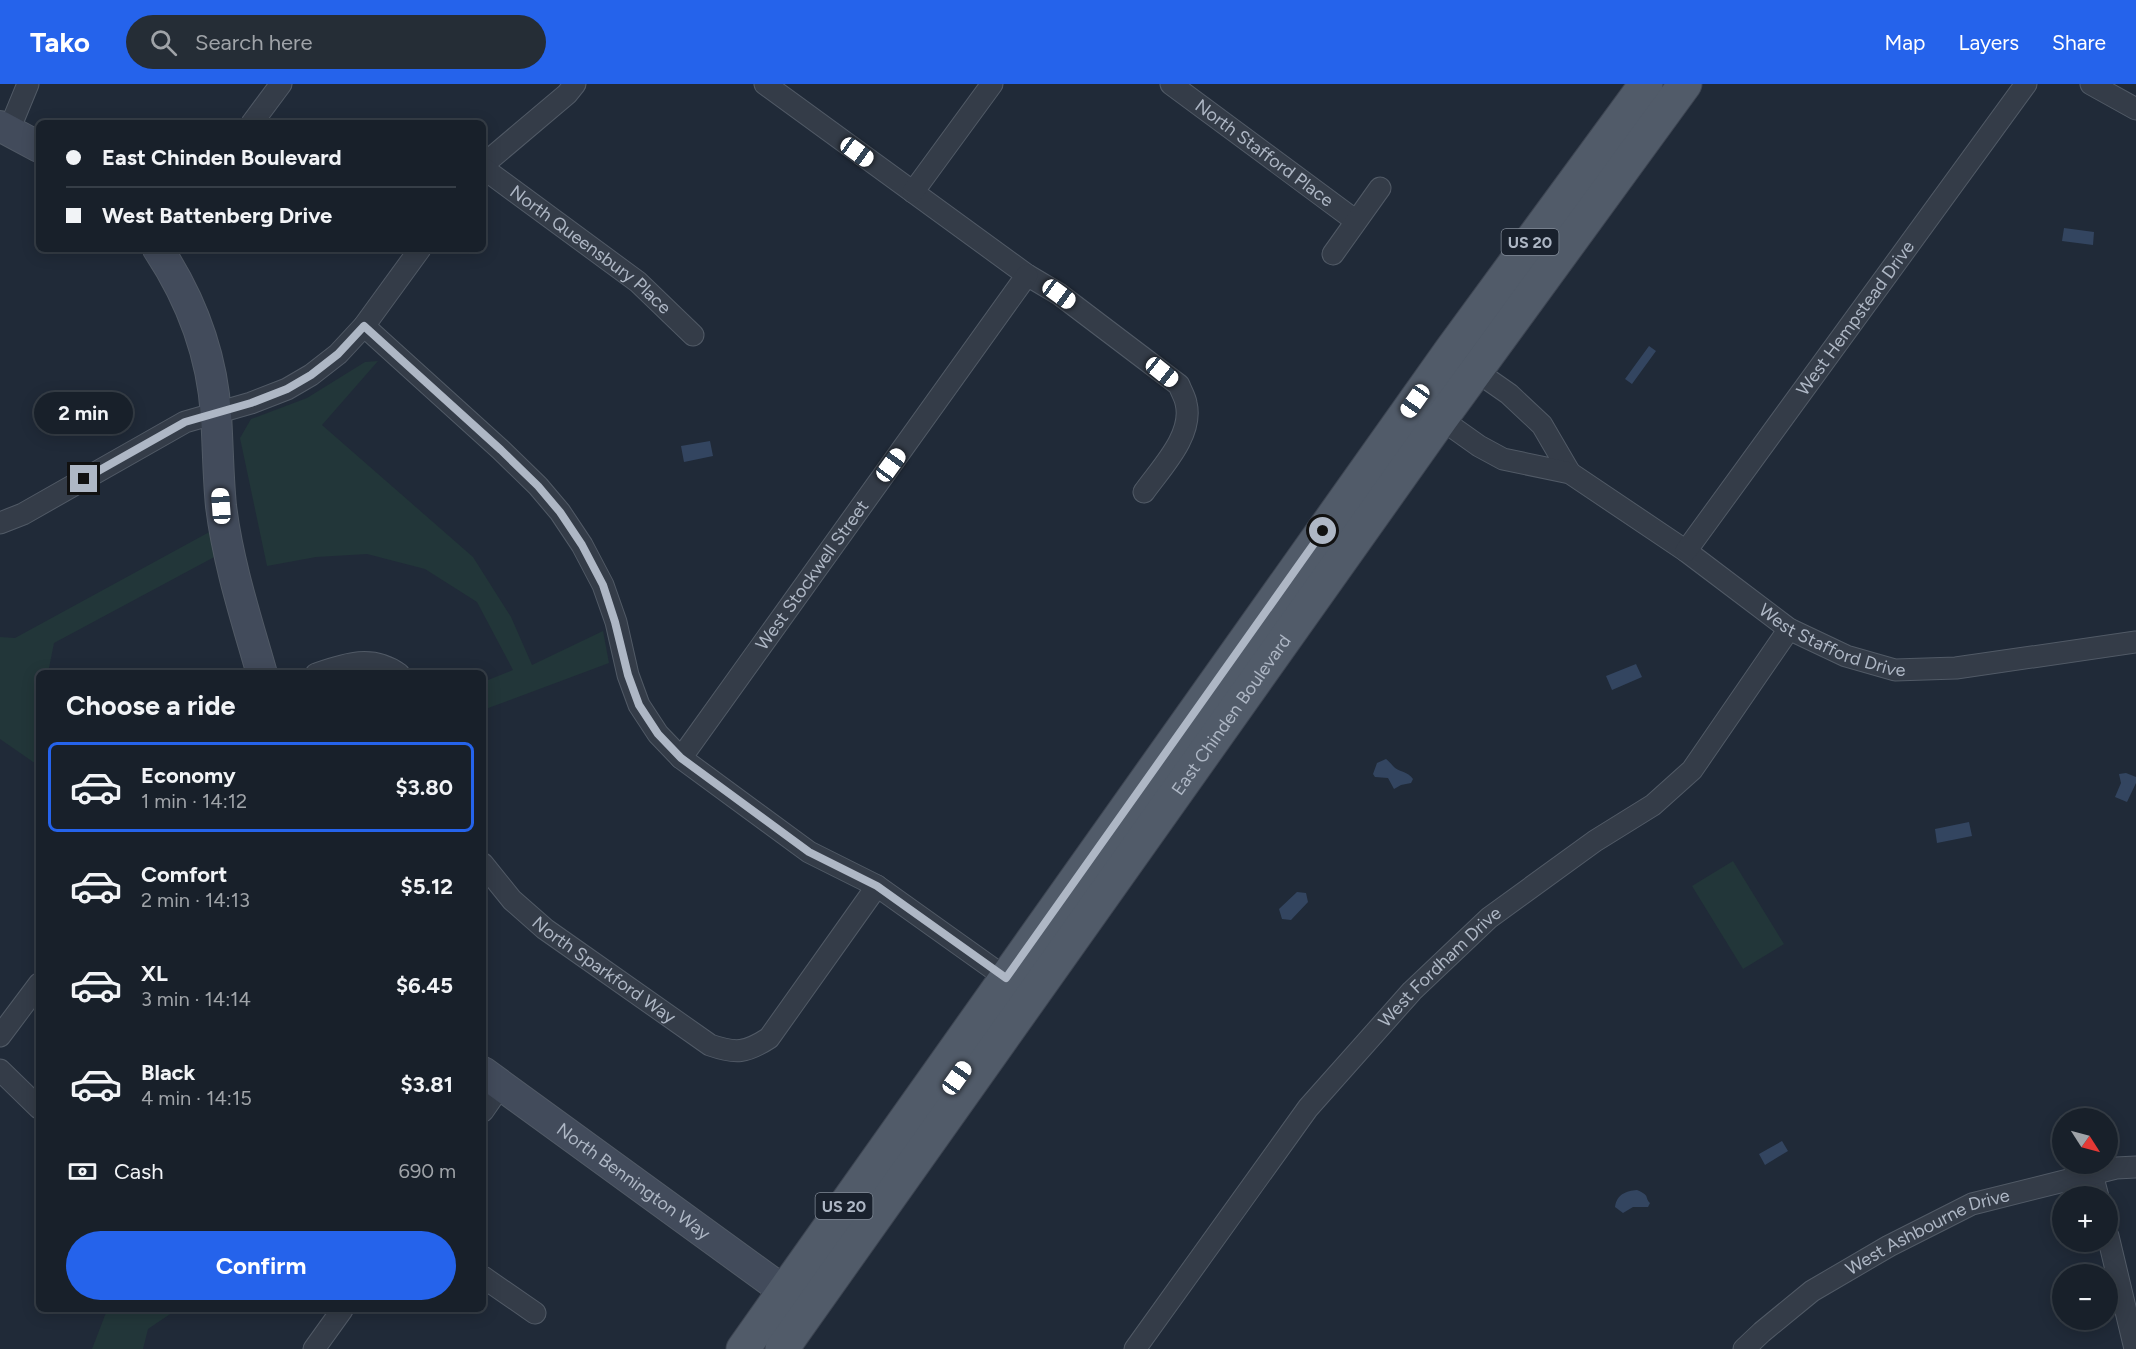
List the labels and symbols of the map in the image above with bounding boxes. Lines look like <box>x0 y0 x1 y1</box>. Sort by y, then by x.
street label: North Stafford Place <box>1191 95 1338 212</box>
car <box>837 134 877 170</box>
street label: North Queensbury Place <box>506 181 676 319</box>
road number: US 20 <box>1502 229 1558 255</box>
street label: West Hempstead Drive <box>1792 236 1919 400</box>
car <box>1039 276 1079 312</box>
car <box>1142 354 1182 390</box>
car <box>1397 381 1433 421</box>
callout: 2 min <box>34 392 134 434</box>
car <box>873 445 909 485</box>
route end <box>70 465 97 492</box>
car <box>211 487 231 525</box>
street label: West Stockwell Street <box>751 496 873 654</box>
route start <box>1309 517 1336 544</box>
street label: West Stafford Drive <box>1754 599 1906 681</box>
street label: East Chinden Boulevard <box>1167 630 1296 800</box>
street label: West Fordham Drive <box>1374 902 1506 1032</box>
street label: North Sparkford Way <box>528 912 680 1029</box>
car <box>939 1058 975 1098</box>
north arrow <box>2052 1108 2118 1174</box>
street label: North Bennington Way <box>552 1118 715 1245</box>
street label: West Ashbourne Drive <box>1842 1184 2012 1280</box>
road number: US 20 <box>816 1193 872 1219</box>

